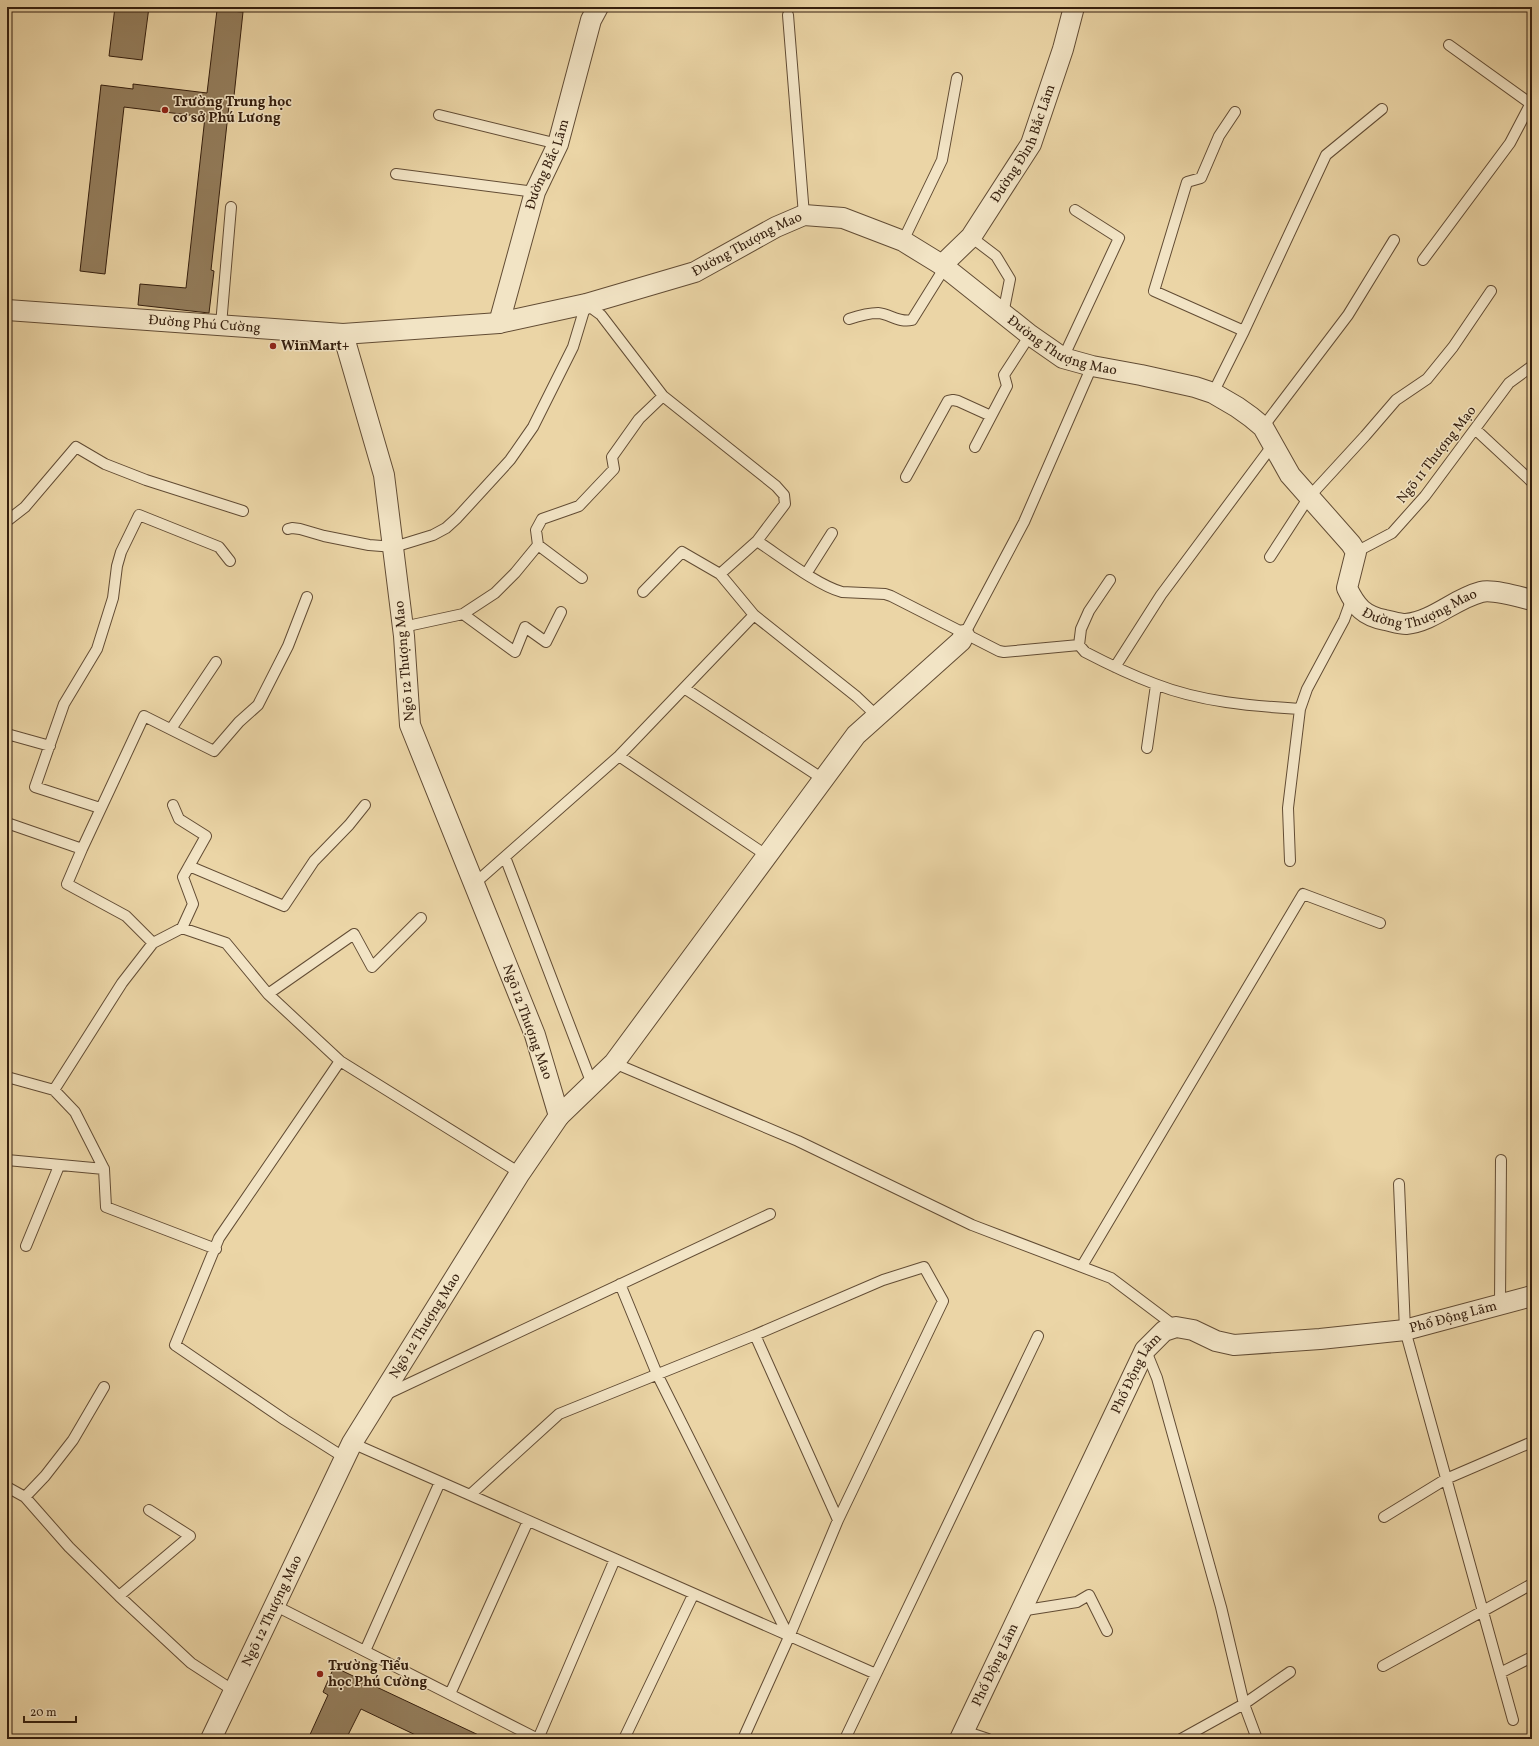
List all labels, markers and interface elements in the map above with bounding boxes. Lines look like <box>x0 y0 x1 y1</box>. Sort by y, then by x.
street label: Đường Đình Bắc Lãm <box>986 82 1060 207</box>
place label: Trường Trung học cơ sở Phú Lương <box>173 93 292 128</box>
marker: Trường Trung học cơ sở Phú Lương <box>160 105 170 115</box>
street label: Đường Bắc Lãm <box>521 117 574 212</box>
street label: Đường Thượng Mao <box>689 207 805 281</box>
street label: Đường Phú Cường <box>148 311 261 338</box>
street label: Đường Thượng Mao <box>1003 311 1119 380</box>
place label: WinMart+ <box>281 337 350 356</box>
marker: WinMart+ <box>268 341 278 351</box>
street label: Ngõ 11 Thượng Mạo <box>1393 402 1481 508</box>
street label: Đường Thượng Mao <box>1358 584 1480 634</box>
street label: Ngõ 12 Thượng Mao <box>390 600 420 722</box>
street label: Ngõ 12 Thượng Mao <box>497 962 557 1082</box>
street label: Ngõ 12 Thượng Mao <box>385 1269 465 1382</box>
street label: Phố Động Lãm <box>1407 1296 1499 1338</box>
street label: Phố Động Lãm <box>1106 1329 1166 1417</box>
street label: Ngõ 12 Thượng Mao <box>237 1552 307 1670</box>
street label: Phố Động Lãm <box>967 1620 1023 1710</box>
place label: Trường Tiểu học Phú Cường <box>328 1657 427 1692</box>
marker: Trường Tiểu học Phú Cường <box>315 1669 325 1679</box>
scale bar <box>24 1698 76 1724</box>
text: 20 m <box>30 1705 57 1721</box>

